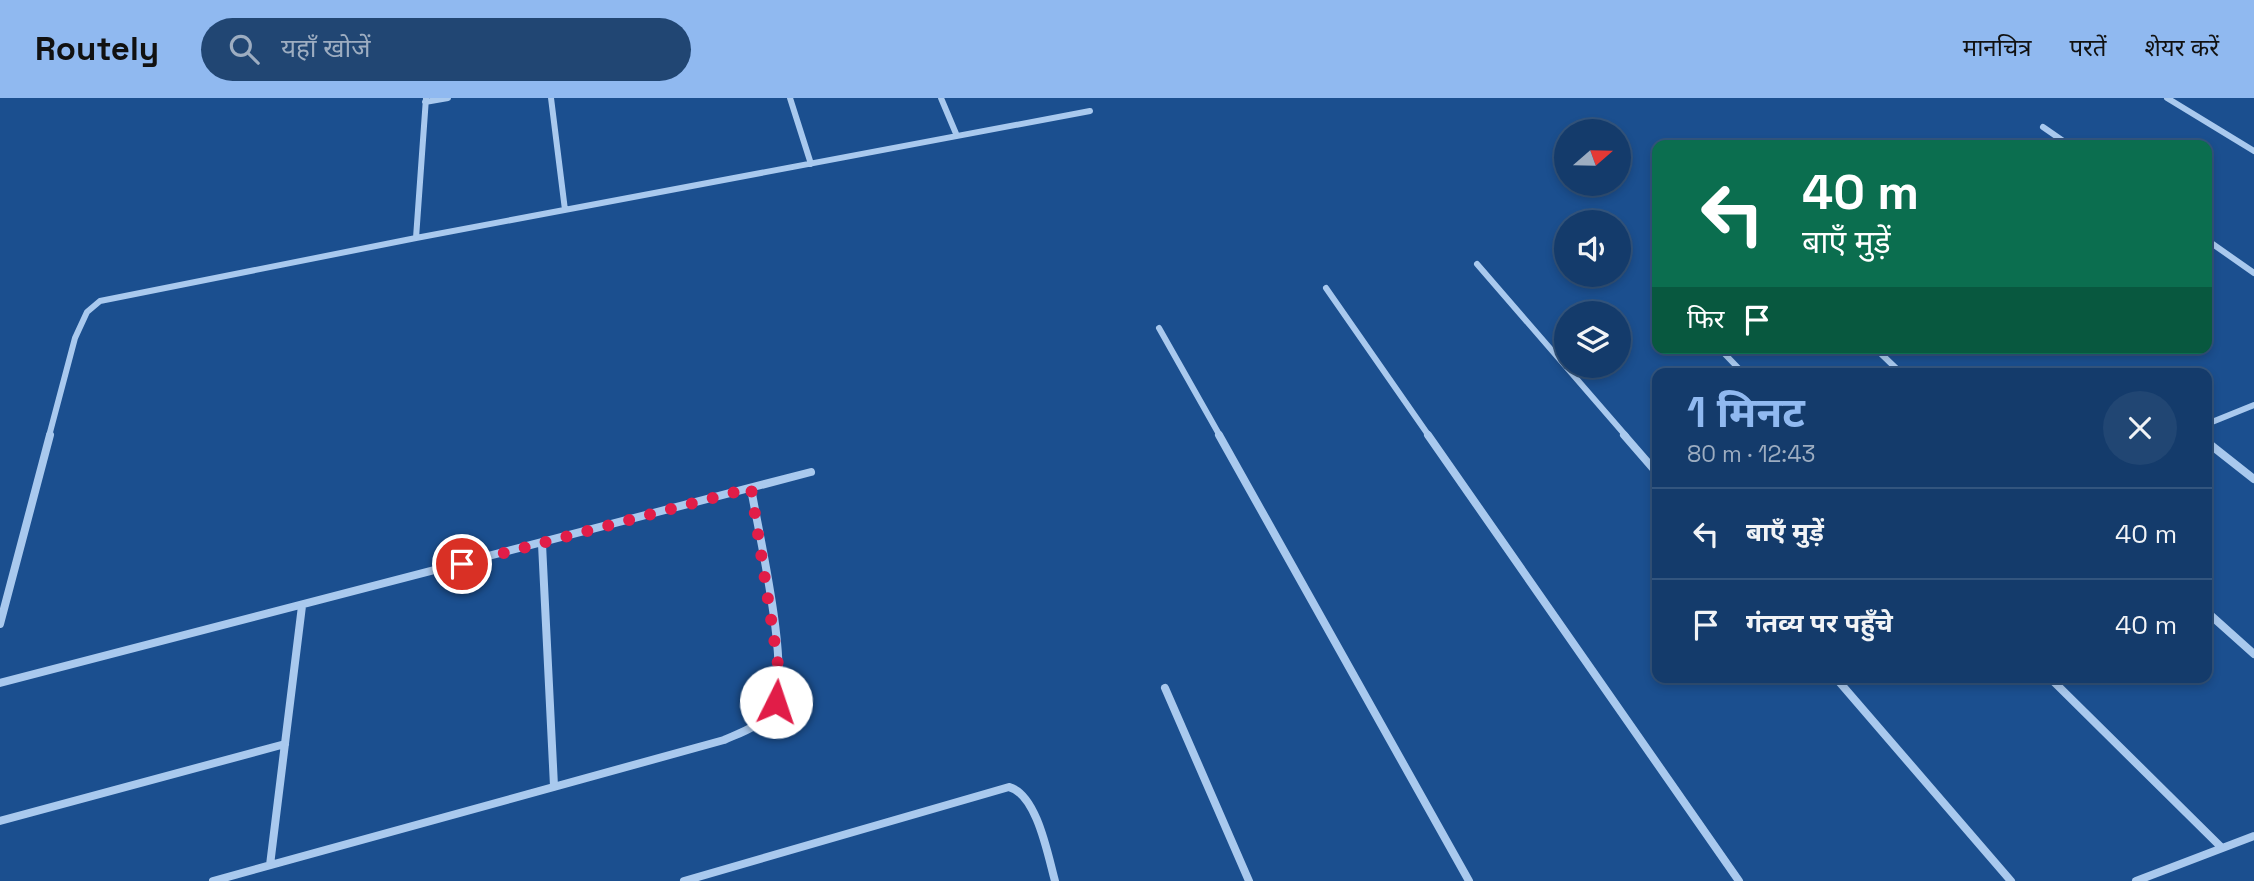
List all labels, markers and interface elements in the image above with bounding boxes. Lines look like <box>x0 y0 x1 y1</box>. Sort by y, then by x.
search box <box>201 18 691 81</box>
text: Routely <box>35 28 159 70</box>
icon: search <box>225 30 263 68</box>
text: यहाँ खोजें <box>281 31 371 65</box>
text: मानचित्र <box>1963 32 2031 63</box>
text: परतें <box>2069 32 2107 63</box>
text: शेयर करें <box>2145 32 2219 63</box>
north arrow <box>1554 119 1631 196</box>
map controls <box>1554 119 1631 378</box>
text: 40 m <box>1802 161 1919 223</box>
icon: left <box>1687 168 1778 259</box>
button: sound <box>1554 210 1631 287</box>
text: बाएँ मुड़ें <box>1802 222 1891 262</box>
button: layers <box>1554 301 1631 378</box>
icon: arrive <box>1738 301 1776 339</box>
text: फिर <box>1687 302 1724 336</box>
text: 1 मिनट <box>1687 386 1805 439</box>
button: close <box>2103 391 2177 465</box>
text: 80 m · 12:43 <box>1687 439 1815 469</box>
icon: left <box>1687 515 1725 553</box>
text: बाएँ मुड़ें <box>1746 515 1824 549</box>
text: 40 m <box>2115 517 2177 551</box>
pin <box>432 534 492 594</box>
icon: arrive <box>443 545 481 583</box>
icon: arrive <box>1687 606 1725 644</box>
text: गंतव्य पर पहुँचे <box>1746 606 1893 640</box>
text: 40 m <box>2115 608 2177 642</box>
position arrow <box>739 665 813 739</box>

